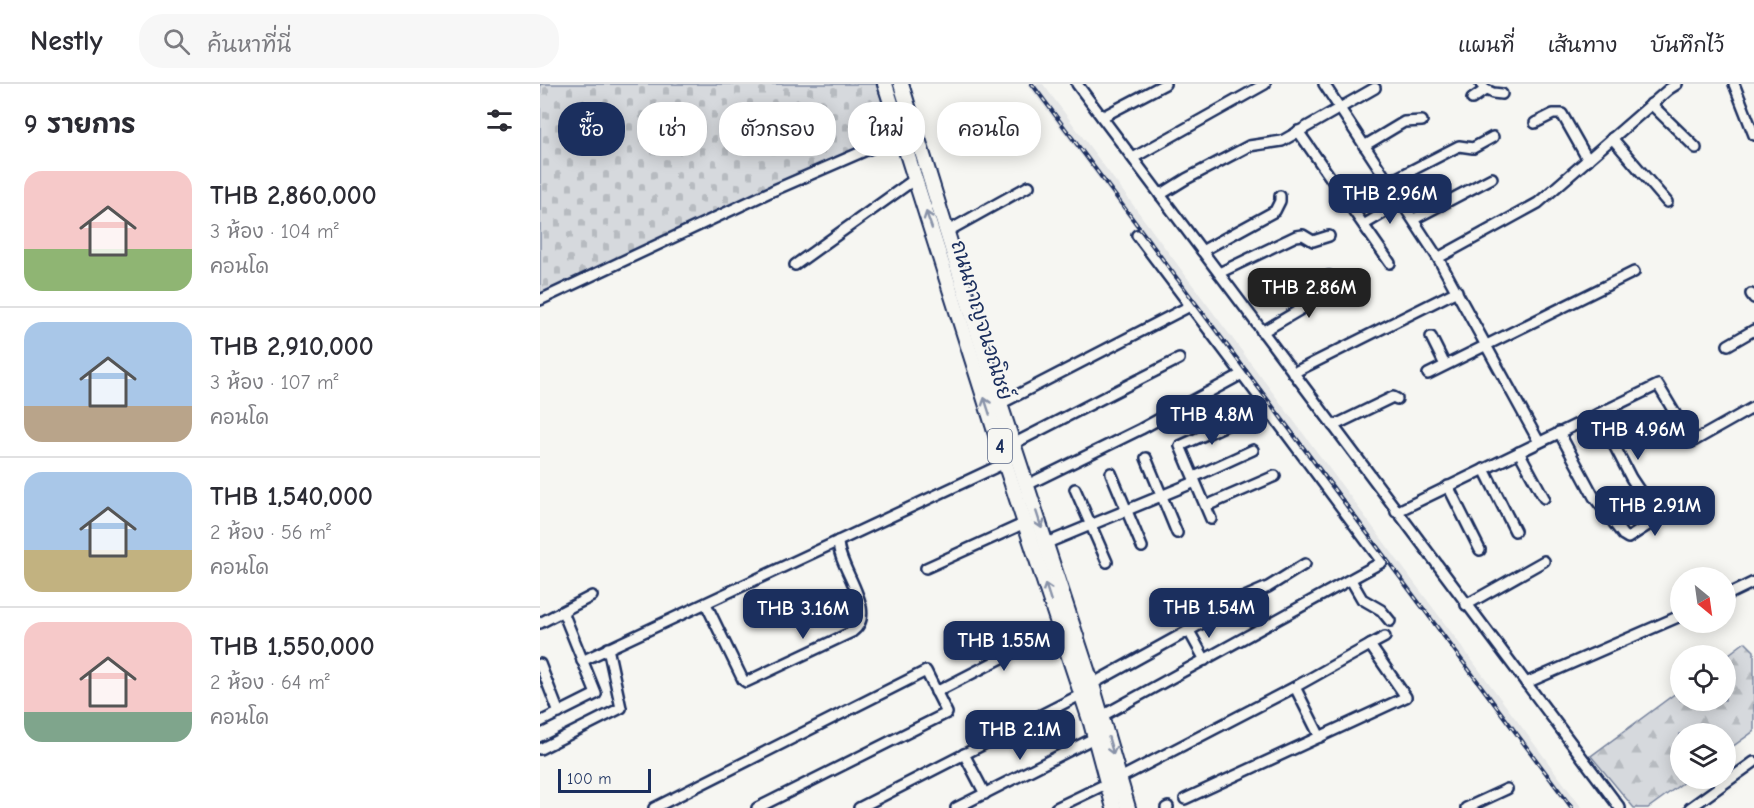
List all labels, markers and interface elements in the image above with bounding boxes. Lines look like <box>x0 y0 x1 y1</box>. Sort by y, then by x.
search box <box>139 14 559 68</box>
text: Nestly <box>30 25 103 57</box>
icon: search <box>160 25 193 58</box>
text: ค้นหาที่นี่ <box>208 32 291 58</box>
text: แผนที่ <box>1458 33 1515 57</box>
text: เส้นทาง <box>1548 33 1617 57</box>
text: บันทึกไว้ <box>1650 33 1724 57</box>
chip: ซื้อ <box>558 102 625 156</box>
chip: เช่า <box>637 102 707 156</box>
chip: ตัวกรอง <box>719 102 836 156</box>
chip: ใหม่ <box>848 102 925 156</box>
chip: คอนโด <box>937 102 1041 156</box>
icon: filters <box>483 104 516 137</box>
text: 9 รายการ <box>24 110 136 140</box>
pin: THB 2.96M <box>1321 174 1459 225</box>
text: THB 2,860,000 <box>210 181 377 211</box>
text: THB 2.96M <box>1343 182 1437 205</box>
icon: home <box>72 195 144 267</box>
one-way arrow <box>923 211 934 230</box>
text: 3 ห้อง · 104 m² <box>210 220 339 243</box>
street label: ถนนกาญจนวณิชย์ <box>946 237 1019 403</box>
text: คอนโด <box>210 255 269 278</box>
pin: THB 2.86M <box>1240 268 1378 319</box>
text: THB 2.86M <box>1262 276 1356 299</box>
text: THB 2,910,000 <box>210 332 374 362</box>
icon: home <box>72 346 144 418</box>
text: 3 ห้อง · 107 m² <box>210 371 338 394</box>
pin: THB 4.8M <box>1150 395 1274 446</box>
one-way arrow <box>981 397 992 416</box>
text: THB 4.8M <box>1170 403 1254 426</box>
text: คอนโด <box>210 406 269 429</box>
pin: THB 4.96M <box>1569 410 1707 461</box>
text: THB 4.96M <box>1591 418 1685 441</box>
road number: 4 <box>988 429 1012 463</box>
text: THB 1,540,000 <box>210 482 373 512</box>
pin: THB 2.91M <box>1586 486 1724 537</box>
text: THB 2.91M <box>1609 494 1701 517</box>
icon: home <box>72 496 144 568</box>
one-way arrow <box>1034 510 1045 529</box>
text: 2 ห้อง · 56 m² <box>210 521 331 544</box>
text: คอนโด <box>210 556 269 579</box>
north arrow <box>1670 567 1736 633</box>
map controls <box>1670 567 1736 789</box>
one-way arrow <box>1041 583 1052 602</box>
pin: THB 1.54M <box>1140 588 1278 639</box>
pin: THB 3.16M <box>734 589 872 640</box>
text: THB 1.54M <box>1163 596 1255 619</box>
text: THB 3.16M <box>757 597 849 620</box>
pin: THB 1.55M <box>935 621 1073 672</box>
text: THB 1.55M <box>958 629 1050 652</box>
text: THB 1,550,000 <box>210 632 375 662</box>
button: locate <box>1670 645 1736 711</box>
icon: home <box>72 646 144 718</box>
text: 2 ห้อง · 64 m² <box>210 671 330 694</box>
text: คอนโด <box>210 706 269 729</box>
pin: THB 2.1M <box>958 710 1082 761</box>
text: THB 2.1M <box>979 718 1061 741</box>
button: layers <box>1670 723 1736 789</box>
one-way arrow <box>1106 736 1117 755</box>
scale bar <box>558 766 651 794</box>
text: 100 m <box>567 770 611 788</box>

